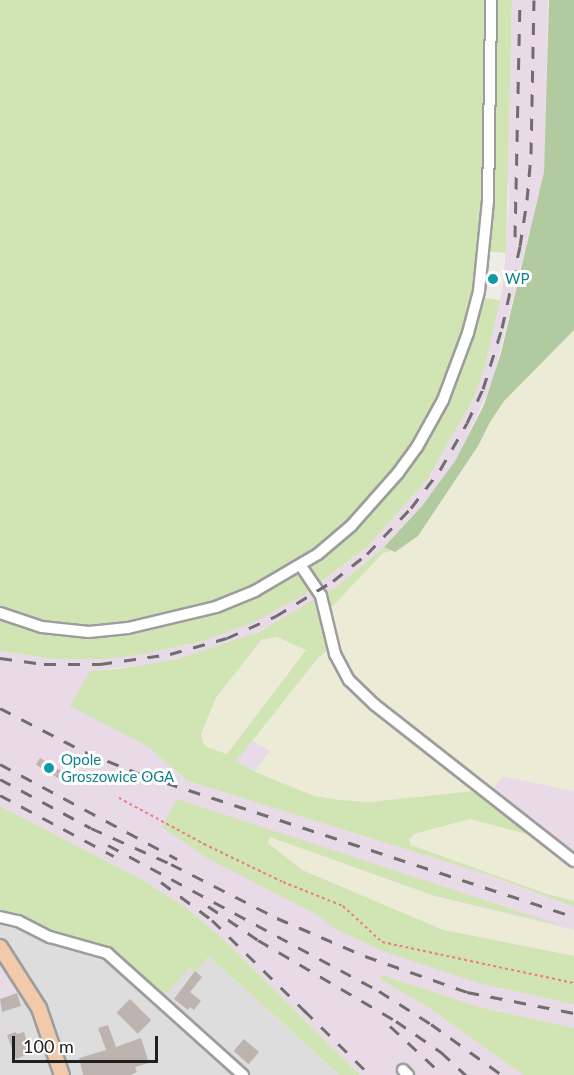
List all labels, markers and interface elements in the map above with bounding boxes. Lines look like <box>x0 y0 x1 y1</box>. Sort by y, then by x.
place label: WP <box>505 270 530 288</box>
marker: WP <box>486 272 500 286</box>
place label: Opole Groszowice OGA <box>61 750 174 785</box>
marker: Opole Groszowice OGA <box>42 761 56 775</box>
scale bar <box>15 1024 160 1062</box>
text: 100 m <box>23 1035 74 1057</box>

